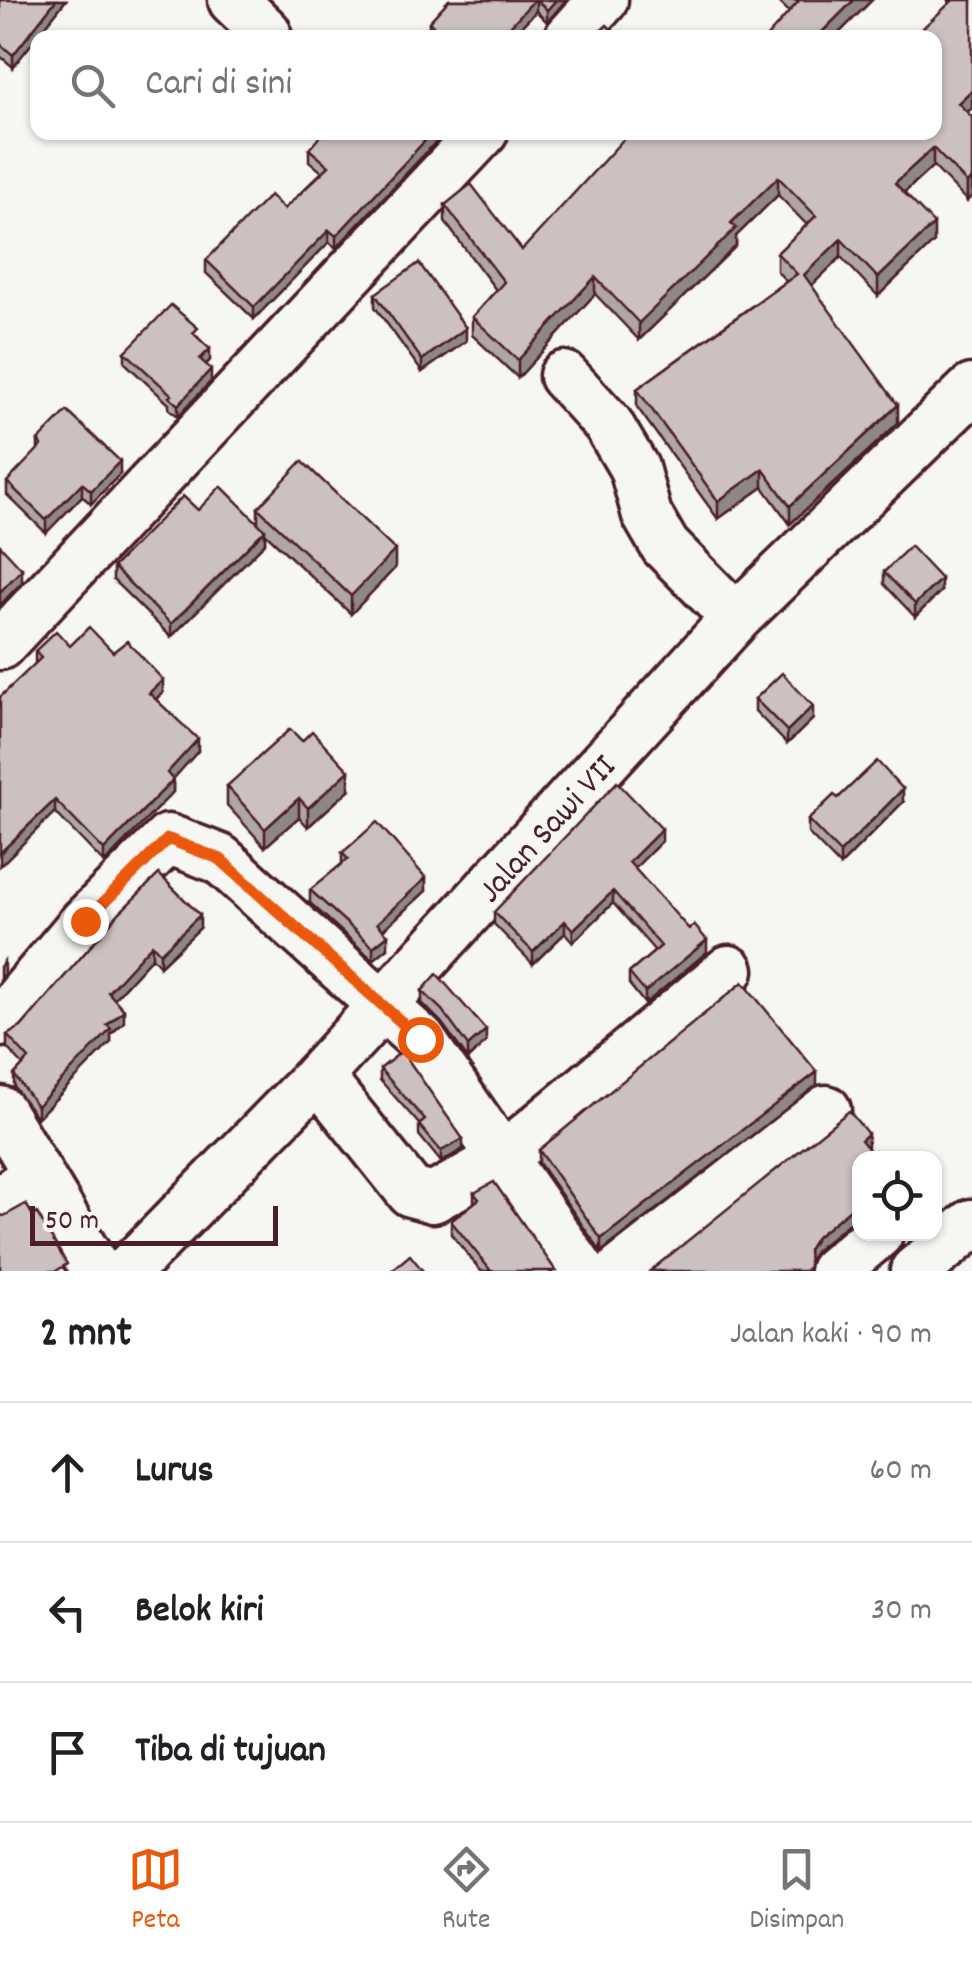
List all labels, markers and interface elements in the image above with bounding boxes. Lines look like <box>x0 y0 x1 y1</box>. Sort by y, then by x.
search box <box>30 30 942 140</box>
icon: search <box>65 58 120 113</box>
text: Cari di sini <box>145 58 292 113</box>
street label: Jalan Sawi VII <box>468 745 630 916</box>
route end <box>63 899 109 945</box>
route start <box>398 1017 444 1063</box>
map controls <box>852 1151 942 1241</box>
button: locate <box>852 1151 942 1241</box>
scale bar <box>30 1201 278 1246</box>
text: 50 m <box>45 1203 99 1243</box>
text: 2 mnt <box>40 1306 132 1366</box>
text: Jalan kaki · 90 m <box>730 1313 932 1359</box>
icon: ahead <box>40 1445 95 1500</box>
text: Lurus <box>135 1445 213 1500</box>
text: 60 m <box>870 1449 932 1495</box>
icon: left <box>40 1585 95 1640</box>
text: Belok kiri <box>135 1585 264 1640</box>
text: 30 m <box>871 1589 932 1635</box>
icon: arrive <box>40 1725 95 1780</box>
text: Tiba di tujuan <box>135 1725 326 1780</box>
tab: Peta <box>128 1842 183 1942</box>
tab: Rute <box>439 1842 494 1942</box>
tab: Disimpan <box>749 1842 844 1942</box>

